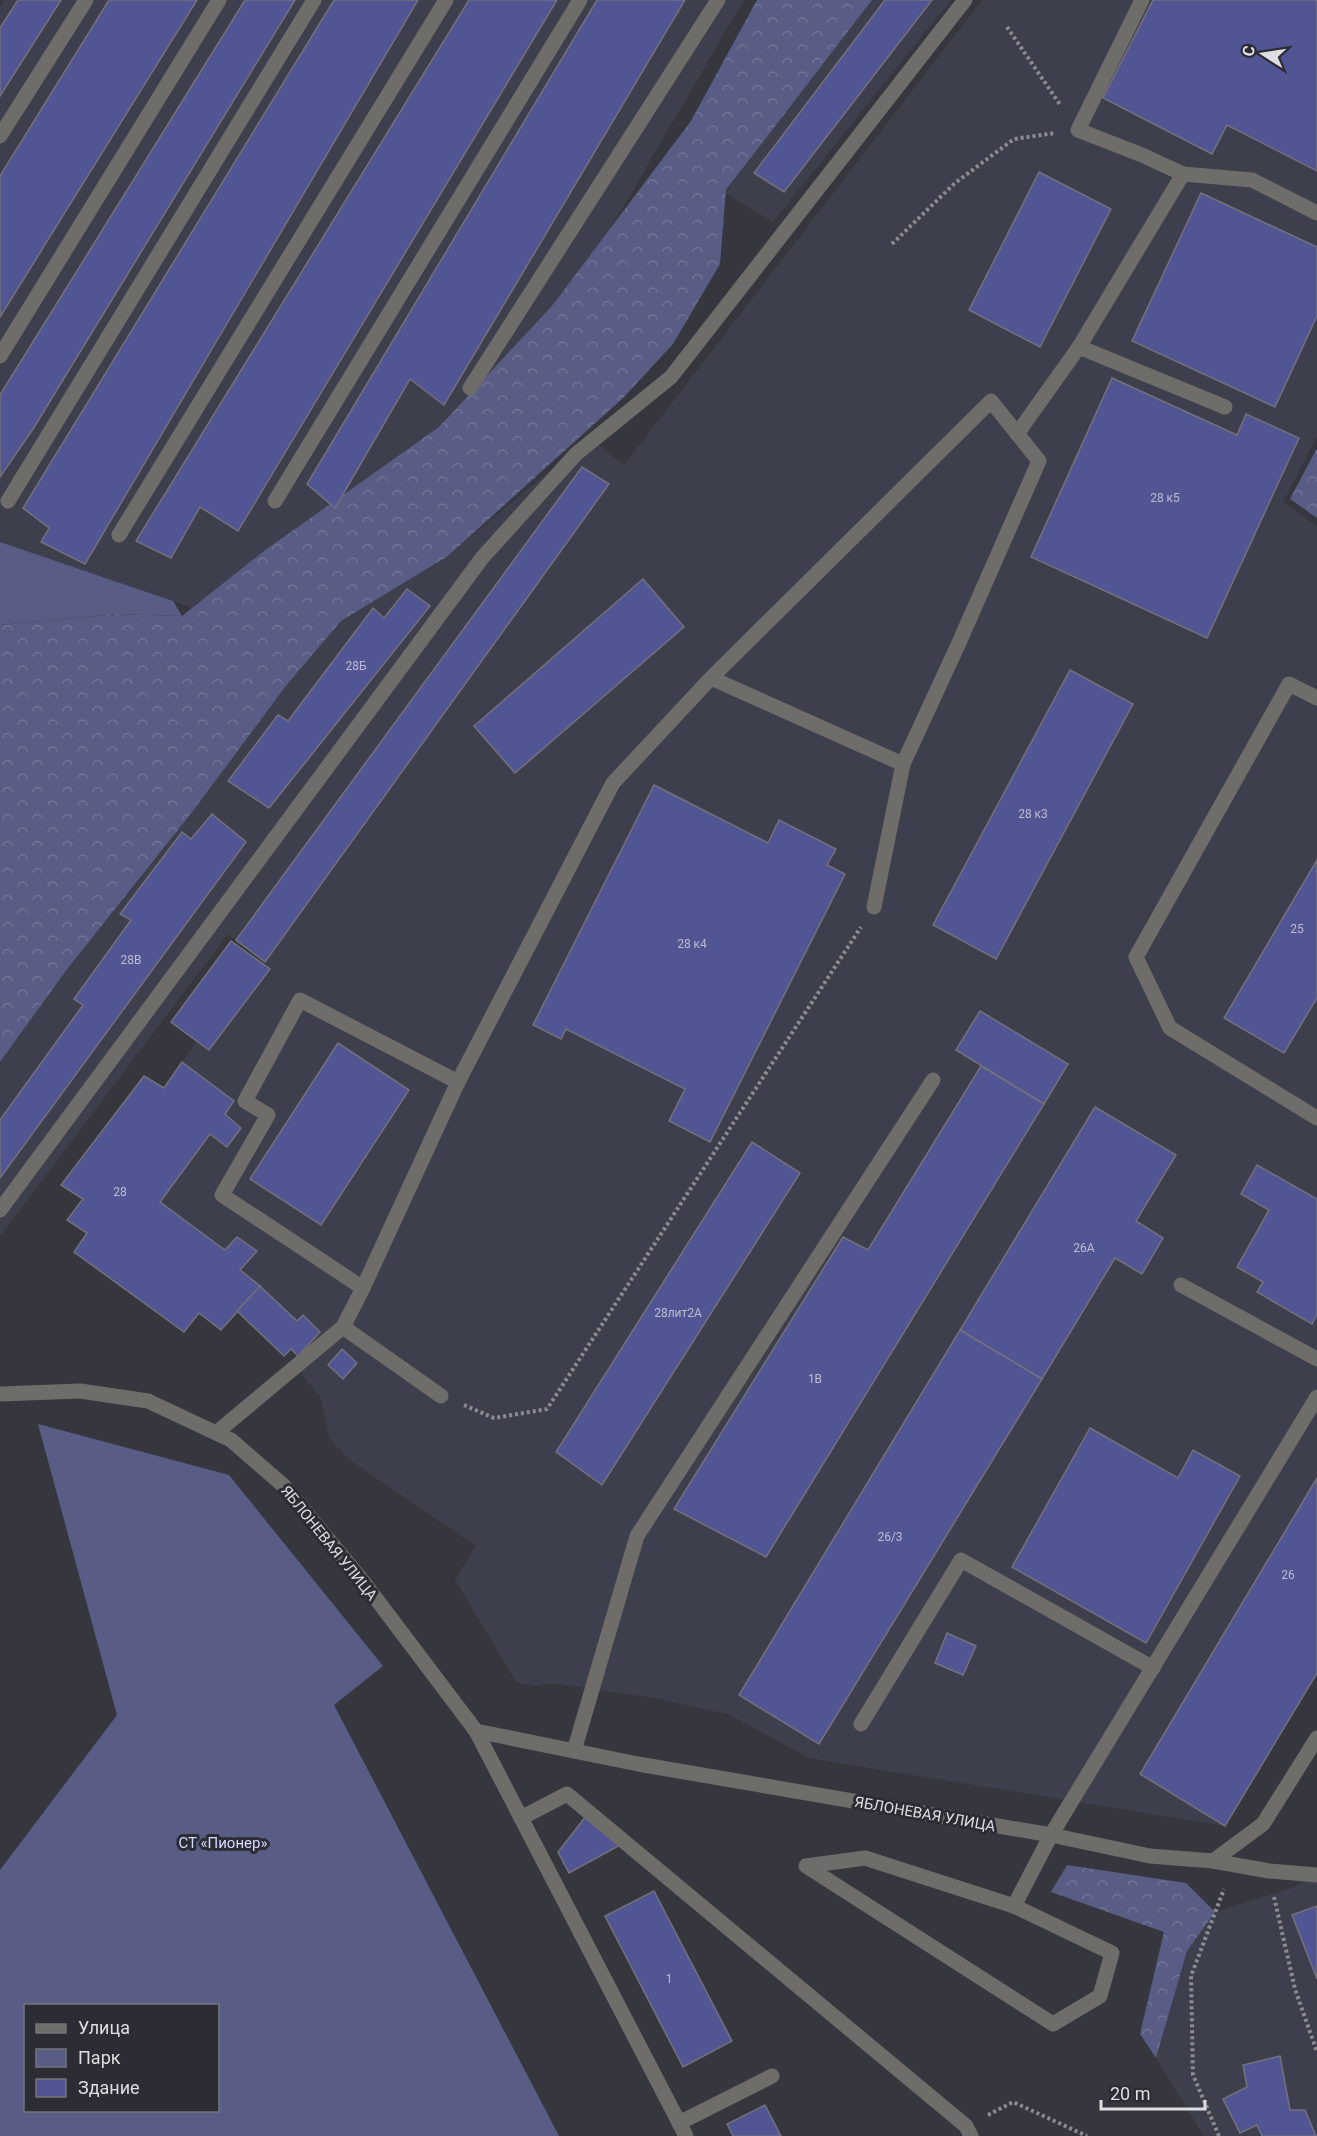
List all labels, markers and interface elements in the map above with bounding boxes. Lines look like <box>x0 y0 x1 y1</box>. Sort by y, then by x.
north arrow <box>1233 24 1293 84</box>
text: С <box>1238 44 1259 58</box>
house number: 28 к5 <box>1150 491 1180 505</box>
house number: 28Б <box>345 659 367 673</box>
house number: 28 к3 <box>1018 807 1048 821</box>
house number: 25 <box>1290 922 1304 936</box>
house number: 28 к4 <box>677 937 707 951</box>
house number: 28В <box>121 953 141 967</box>
house number: 28 <box>113 1185 127 1199</box>
house number: 26А <box>1073 1241 1095 1255</box>
house number: 28лит2А <box>654 1306 702 1320</box>
house number: 1В <box>808 1372 822 1386</box>
street label: ЯБЛОНЕВАЯ УЛИЦА <box>277 1482 381 1604</box>
house number: 26/3 <box>877 1530 903 1544</box>
house number: 26 <box>1281 1568 1295 1582</box>
street label: ЯБЛОНЕВАЯ УЛИЦА <box>853 1793 997 1835</box>
park label: СТ «Пионер» <box>179 1834 267 1852</box>
house number: 1 <box>666 1972 672 1986</box>
legend <box>24 2004 219 2112</box>
text: Улица <box>78 2017 130 2038</box>
text: Парк <box>78 2047 121 2068</box>
scale bar <box>1101 2073 1204 2111</box>
text: Здание <box>78 2077 140 2098</box>
text: 20 m <box>1110 2083 1150 2104</box>

